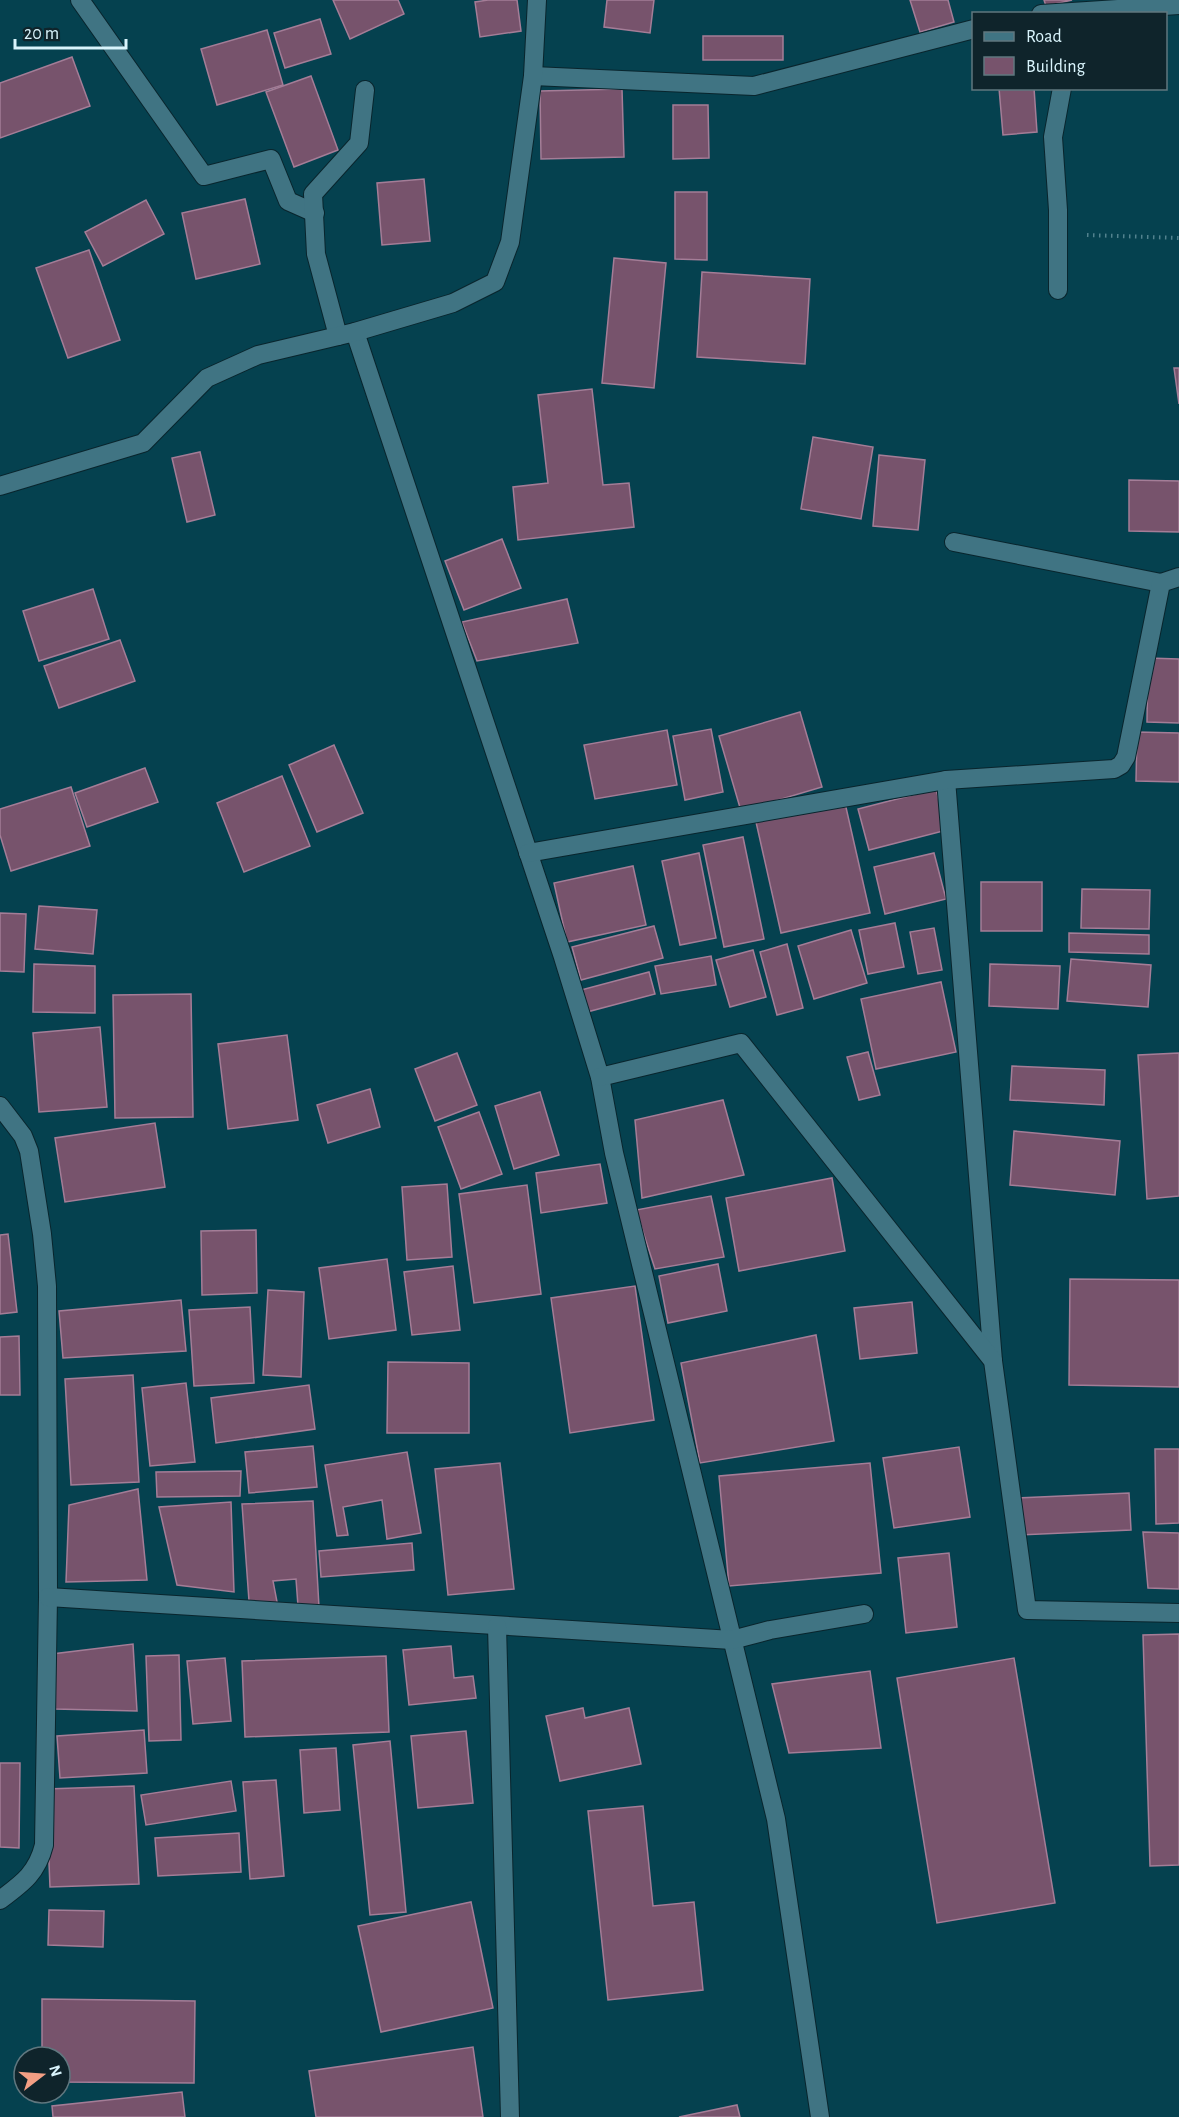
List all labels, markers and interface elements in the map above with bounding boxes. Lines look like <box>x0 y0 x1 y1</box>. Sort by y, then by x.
scale bar <box>15 12 126 50</box>
legend <box>972 12 1167 90</box>
text: 20 m <box>24 25 59 43</box>
text: Road <box>1026 28 1062 46</box>
text: Building <box>1026 58 1086 76</box>
north arrow <box>12 2045 72 2105</box>
text: N <box>46 2063 65 2079</box>

